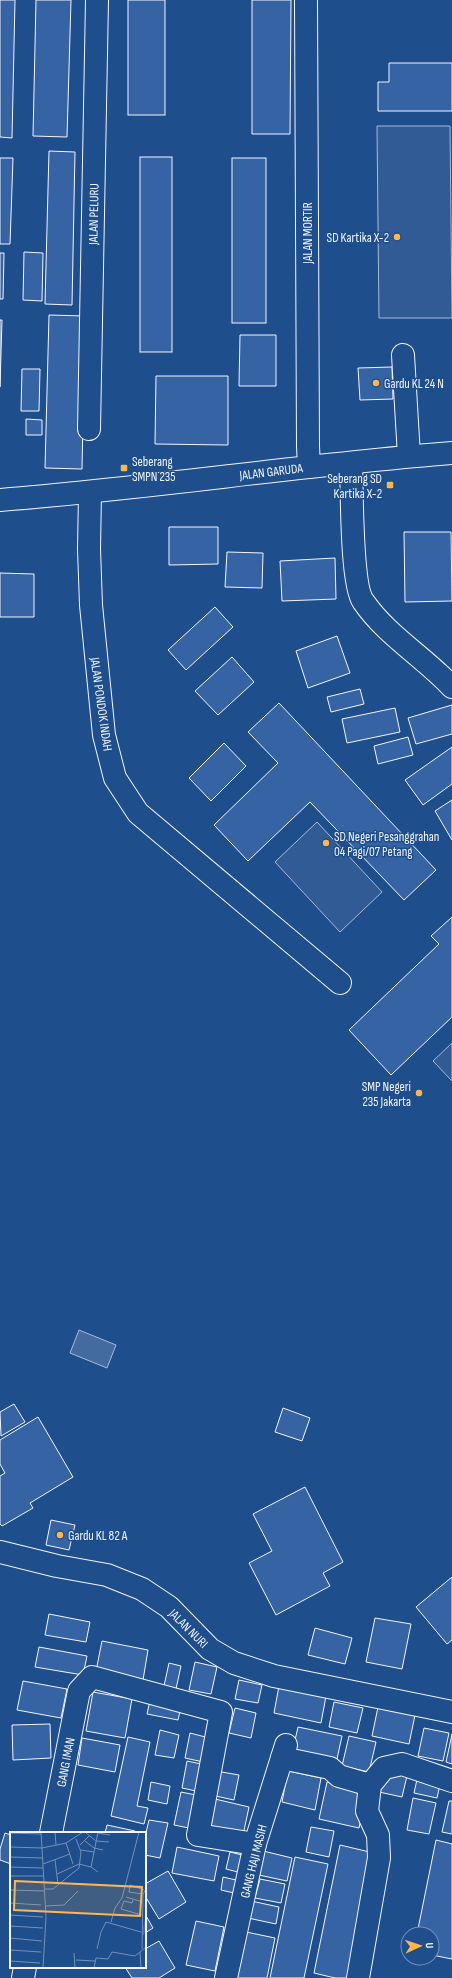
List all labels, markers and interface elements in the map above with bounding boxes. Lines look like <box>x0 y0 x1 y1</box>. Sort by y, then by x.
street label: JALAN PELURU <box>85 183 103 246</box>
street label: JALAN MORTIR <box>300 202 316 265</box>
place label: SD Kartika X-2 <box>327 230 389 246</box>
marker: SD Kartika X-2 <box>392 232 402 242</box>
place label: Gardu KL 24 N <box>384 376 444 392</box>
marker: Gardu KL 24 N <box>371 378 381 388</box>
place label: Seberang SMPN 235 <box>132 454 176 485</box>
street label: JALAN GARUDA <box>238 460 304 484</box>
marker: Seberang SMPN 235 <box>119 463 129 473</box>
place label: Seberang SD Kartika X-2 <box>327 471 382 502</box>
marker: Seberang SD Kartika X-2 <box>385 480 395 490</box>
street label: JALAN PONDOK INDAH <box>86 655 116 752</box>
place label: SD Negeri Pesanggrahan 04 Pagi/07 Petang <box>334 829 439 860</box>
marker: SD Negeri Pesanggrahan 04 Pagi/07 Petang <box>321 838 331 848</box>
place label: SMP Negeri 235 Jakarta <box>362 1079 411 1110</box>
marker: SMP Negeri 235 Jakarta <box>414 1088 424 1098</box>
place label: Gardu KL 82 A <box>68 1528 128 1544</box>
marker: Gardu KL 82 A <box>55 1530 65 1540</box>
street label: JALAN NURI <box>165 1605 211 1652</box>
street label: GANG IMAN <box>53 1736 79 1788</box>
street label: GANG HAJI MASIH <box>237 1823 271 1900</box>
inset map <box>10 1832 146 1968</box>
north arrow <box>400 1926 440 1966</box>
text: U <box>423 1942 436 1949</box>

